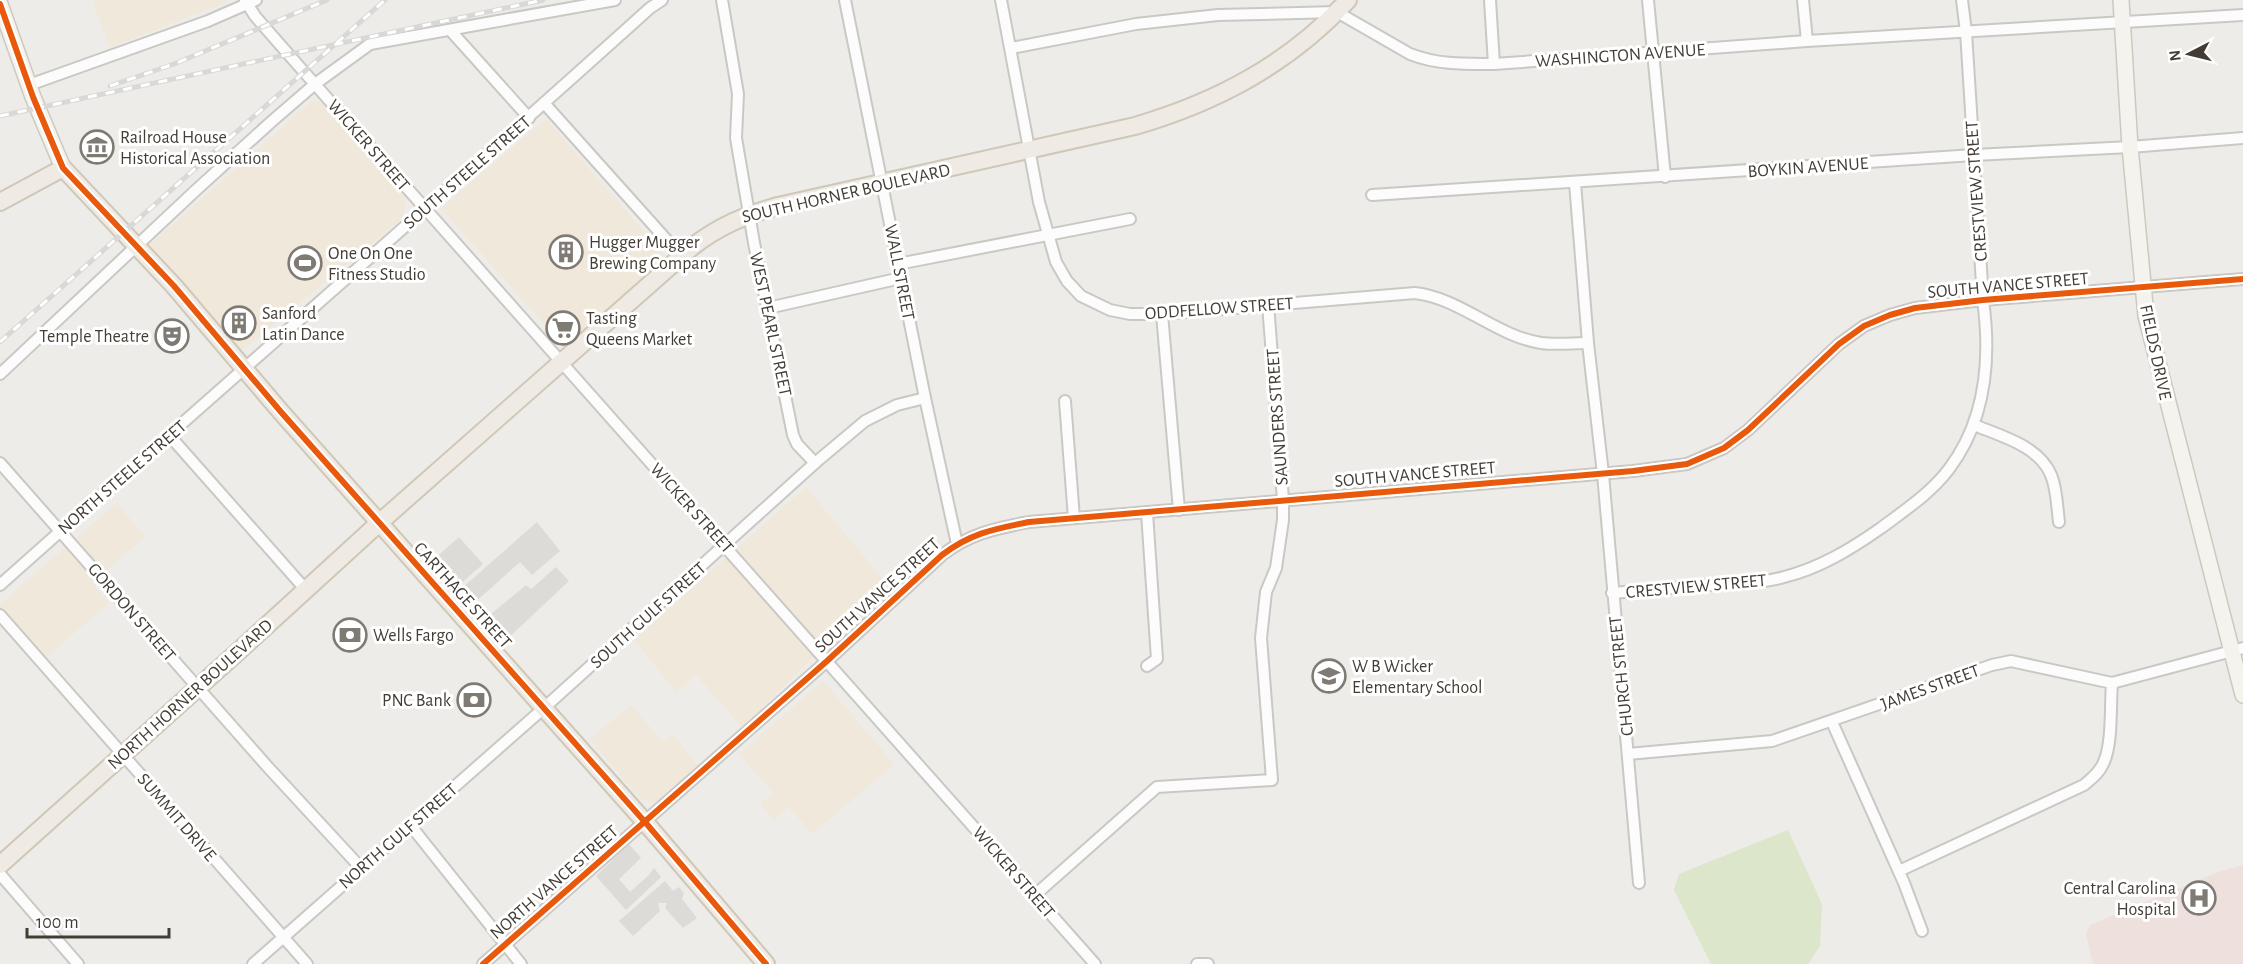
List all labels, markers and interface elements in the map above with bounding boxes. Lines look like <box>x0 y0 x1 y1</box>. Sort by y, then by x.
north arrow <box>2159 24 2219 84</box>
street label: WASHINGTON AVENUE <box>1534 41 1706 71</box>
text: N <box>2166 49 2184 62</box>
street label: WICKER STREET <box>324 96 413 195</box>
street label: SOUTH STEELE STREET <box>401 113 535 233</box>
street label: CRESTVIEW STREET <box>1963 120 1991 262</box>
museum icon: Railroad House Historical Association <box>79 129 115 165</box>
place label: Railroad House Historical Association <box>120 129 270 168</box>
street label: BOYKIN AVENUE <box>1747 155 1869 181</box>
street label: SOUTH HORNER BOULEVARD <box>740 161 952 227</box>
street label: WALL STREET <box>881 223 917 322</box>
building icon: Hugger Mugger Brewing Company <box>548 234 584 270</box>
place label: Hugger Mugger Brewing Company <box>589 234 716 273</box>
sports icon: One On One Fitness Studio <box>287 245 323 281</box>
place label: One On One Fitness Studio <box>328 245 426 284</box>
street label: WEST PEARL STREET <box>746 251 794 398</box>
street label: SOUTH VANCE STREET <box>1927 270 2090 302</box>
street label: ODDFELLOW STREET <box>1144 295 1294 323</box>
street label: FIELDS DRIVE <box>2136 303 2174 402</box>
building icon: Sanford Latin Dance <box>221 305 257 341</box>
place label: Sanford Latin Dance <box>262 305 344 344</box>
supermarket icon: Tasting Queens Market <box>545 310 581 346</box>
place label: Tasting Queens Market <box>586 310 692 349</box>
theatre icon: Temple Theatre <box>154 318 190 354</box>
place label: Temple Theatre <box>39 328 149 346</box>
street label: SAUNDERS STREET <box>1264 348 1292 486</box>
street label: NORTH STEELE STREET <box>55 417 190 538</box>
street label: SOUTH VANCE STREET <box>1334 459 1497 491</box>
street label: WICKER STREET <box>646 460 736 557</box>
street label: SOUTH VANCE STREET <box>812 535 944 657</box>
street label: CARTHAGE STREET <box>410 539 515 652</box>
street label: SOUTH GULF STREET <box>587 559 710 672</box>
street label: GORDON STREET <box>84 560 179 665</box>
street label: CRESTVIEW STREET <box>1625 572 1767 602</box>
street label: CHURCH STREET <box>1607 615 1637 737</box>
street label: NORTH HORNER BOULEVARD <box>105 616 276 773</box>
bank icon: Wells Fargo <box>332 617 368 653</box>
place label: Wells Fargo <box>373 627 454 645</box>
school or university icon: W B Wicker Elementary School <box>1311 658 1347 694</box>
place label: W B Wicker Elementary School <box>1352 658 1483 697</box>
street label: JAMES STREET <box>1879 662 1982 714</box>
bank icon: PNC Bank <box>456 682 492 718</box>
place label: PNC Bank <box>382 692 452 710</box>
street label: SUMMIT DRIVE <box>134 770 219 865</box>
street label: NORTH GULF STREET <box>336 781 461 893</box>
street label: NORTH VANCE STREET <box>487 822 622 943</box>
street label: WICKER STREET <box>969 823 1058 922</box>
place label: Central Carolina Hospital <box>2064 880 2176 919</box>
hospital icon: Central Carolina Hospital <box>2181 880 2217 916</box>
scale bar <box>27 901 170 939</box>
text: 100 m <box>36 914 79 932</box>

